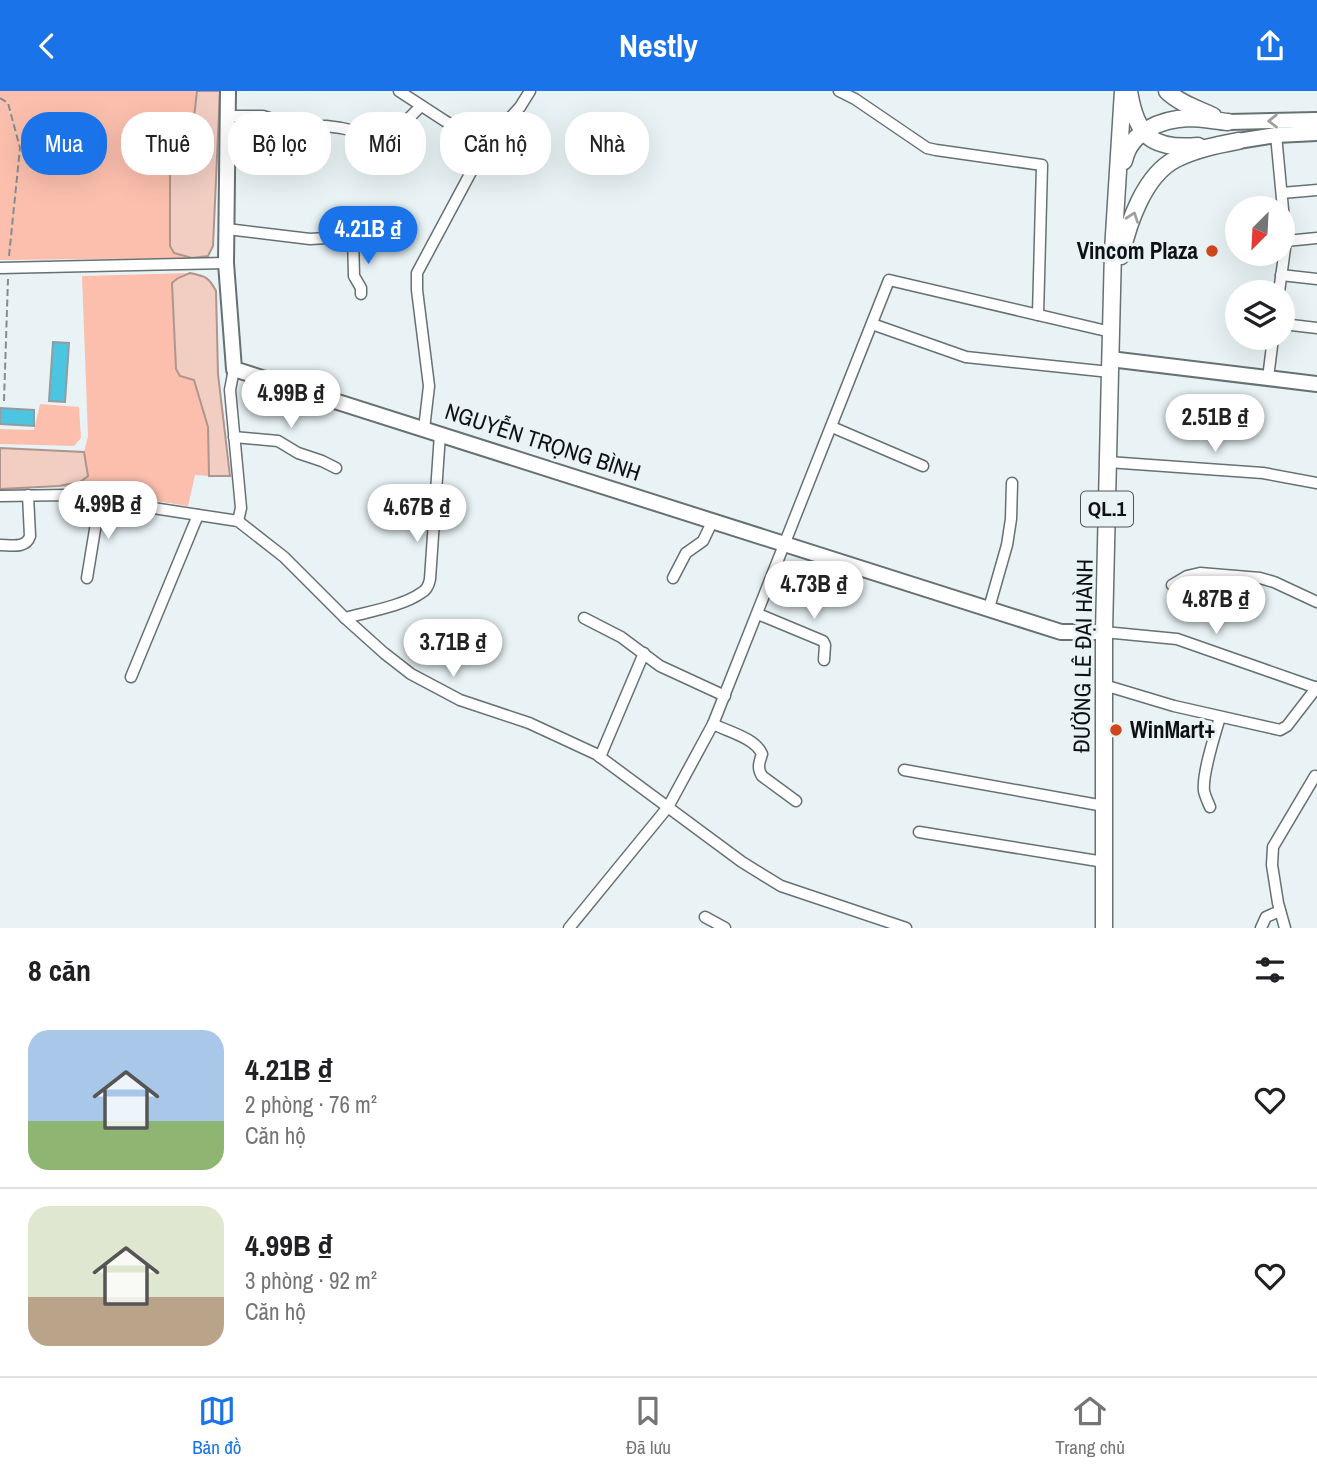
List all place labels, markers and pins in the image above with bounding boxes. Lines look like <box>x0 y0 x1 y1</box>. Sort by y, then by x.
pin: 4.21B ₫ <box>303 207 433 266</box>
place label: Vincom Plaza <box>1077 235 1199 266</box>
marker: Vincom Plaza <box>1204 243 1220 259</box>
pin: 4.99B ₫ <box>226 371 356 430</box>
pin: 2.51B ₫ <box>1150 395 1280 454</box>
pin: 4.99B ₫ <box>43 482 173 541</box>
pin: 4.67B ₫ <box>352 484 482 544</box>
pin: 4.73B ₫ <box>749 561 879 621</box>
pin: 4.87B ₫ <box>1151 577 1281 636</box>
pin: 3.71B ₫ <box>388 619 518 679</box>
place label: WinMart+ <box>1130 714 1215 745</box>
marker: WinMart+ <box>1108 722 1124 738</box>

